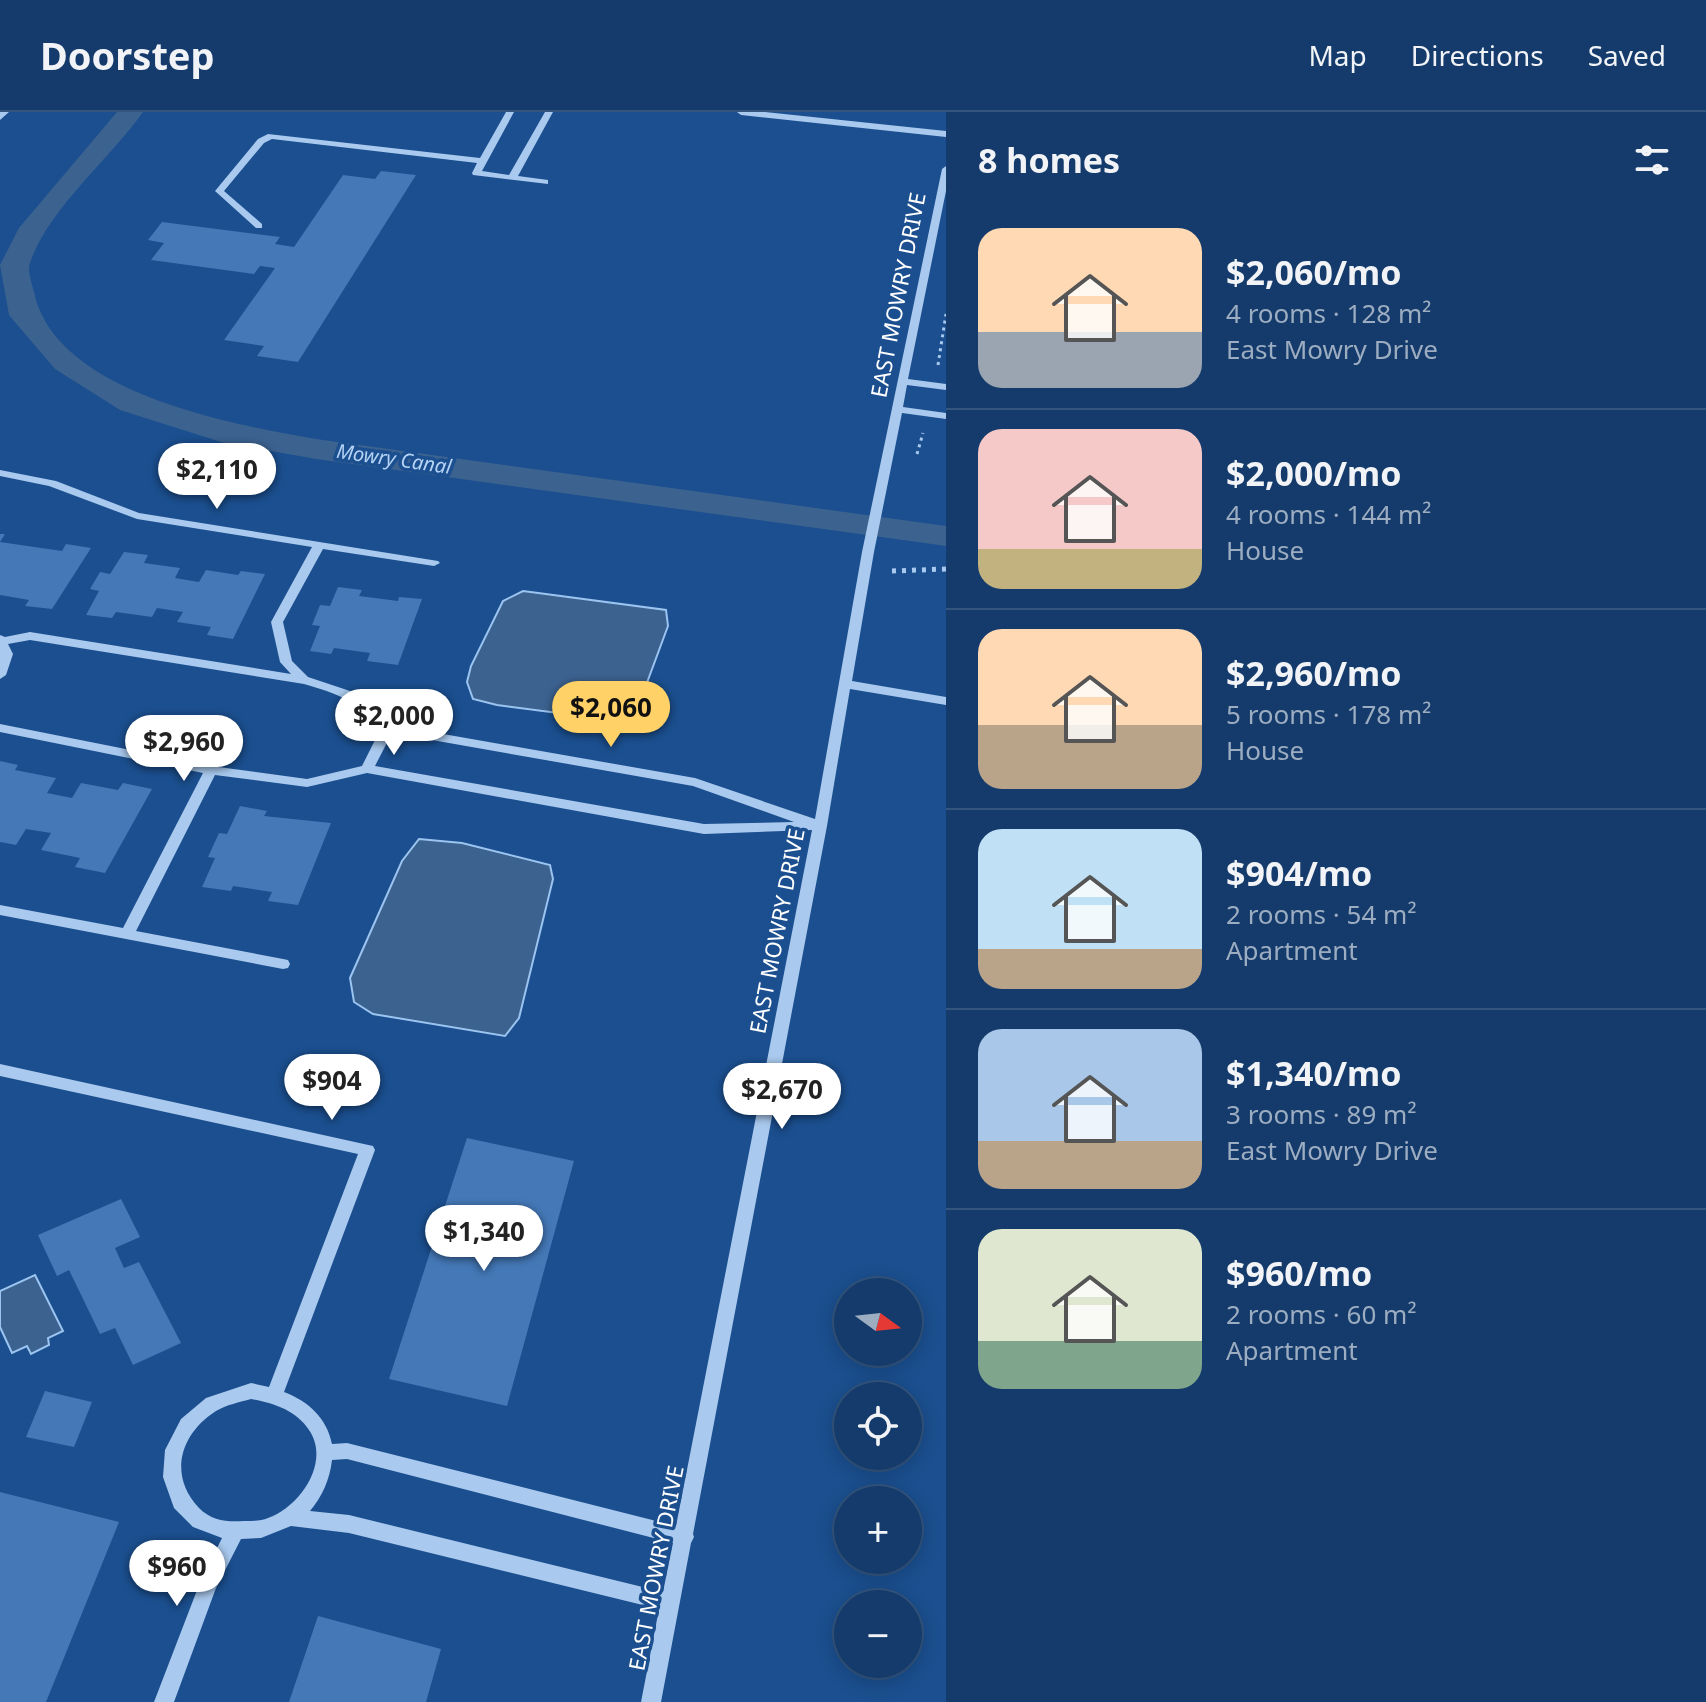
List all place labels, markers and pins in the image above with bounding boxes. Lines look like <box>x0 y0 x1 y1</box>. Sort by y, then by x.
pin: $2,110 <box>152 443 282 511</box>
pin: $2,060 <box>546 681 676 749</box>
pin: $2,000 <box>329 689 459 757</box>
pin: $2,960 <box>119 715 249 783</box>
pin: $904 <box>285 1054 379 1122</box>
pin: $2,670 <box>717 1063 847 1131</box>
pin: $1,340 <box>419 1205 549 1273</box>
pin: $960 <box>130 1540 224 1608</box>

